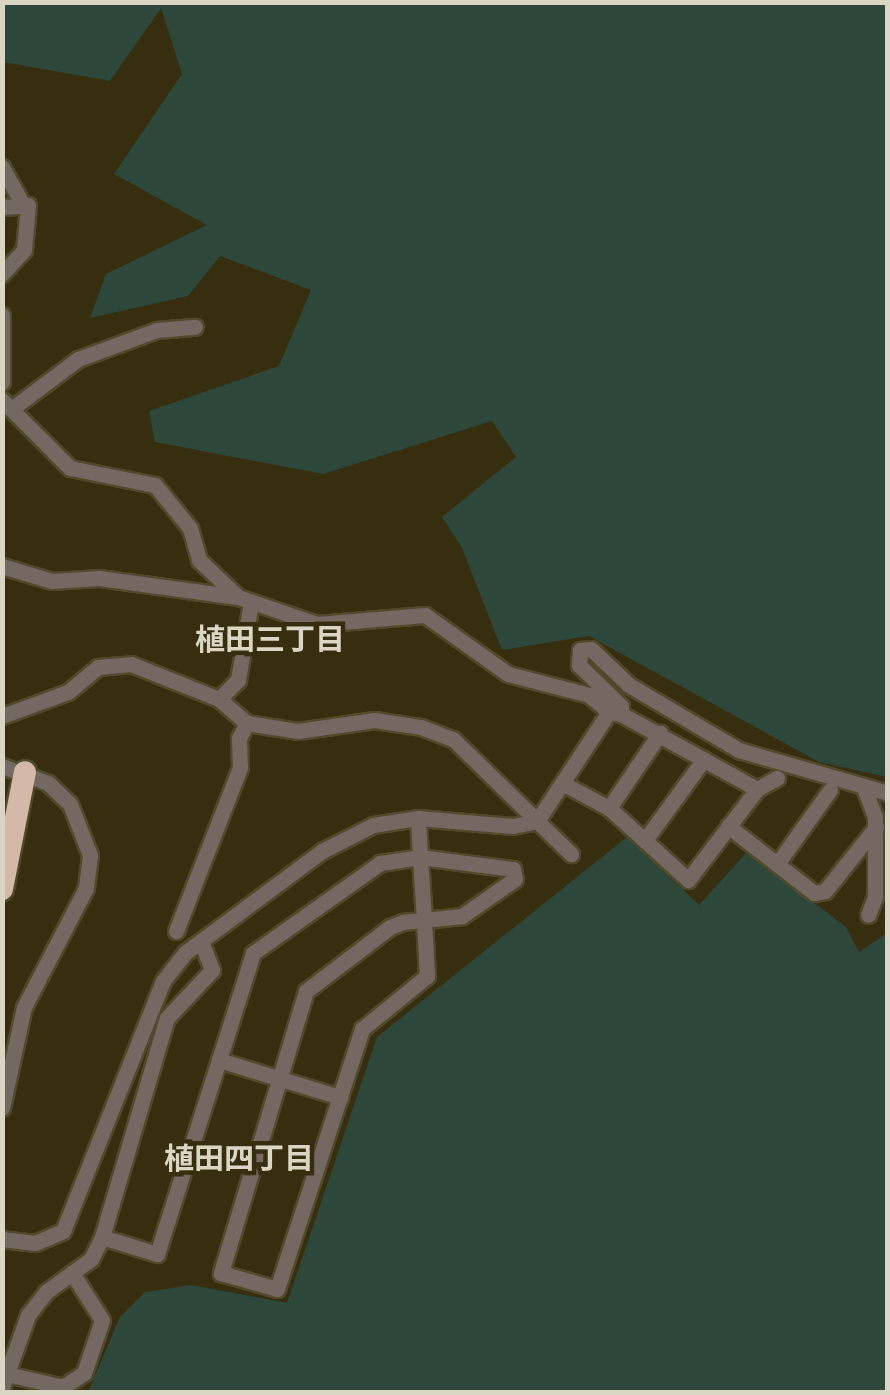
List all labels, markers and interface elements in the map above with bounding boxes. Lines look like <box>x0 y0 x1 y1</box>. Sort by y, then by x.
district label: 植田三丁目 <box>195 620 345 656</box>
district label: 植田四丁目 <box>164 1139 314 1175</box>

